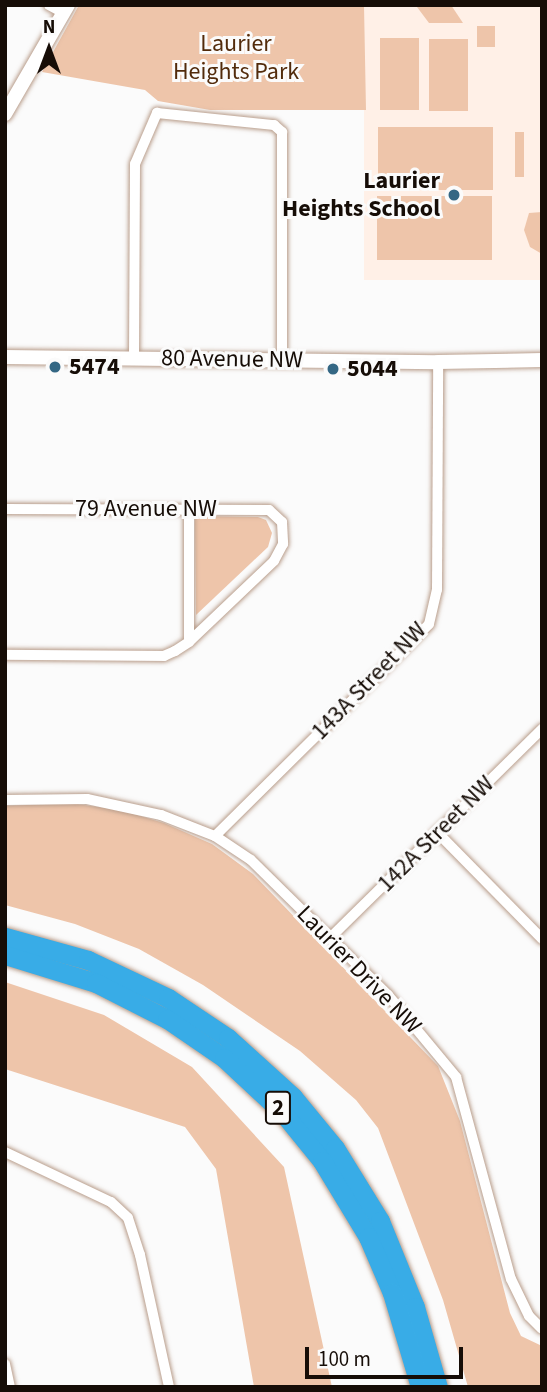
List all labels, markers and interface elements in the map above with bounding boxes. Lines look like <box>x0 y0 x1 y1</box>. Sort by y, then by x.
north arrow <box>14 14 84 84</box>
text: N <box>43 14 55 41</box>
park label: Laurier Heights Park <box>173 30 299 86</box>
place label: Laurier Heights School <box>282 167 440 223</box>
marker: Laurier Heights School <box>446 187 462 203</box>
street label: 80 Avenue NW <box>161 343 303 375</box>
place label: 5474 <box>69 353 120 381</box>
place label: 5044 <box>347 355 398 383</box>
marker: 5474 <box>47 359 63 375</box>
marker: 5044 <box>325 361 341 377</box>
street label: 79 Avenue NW <box>75 495 217 523</box>
street label: 143A Street NW <box>306 616 432 746</box>
street label: 142A Street NW <box>372 770 500 898</box>
street label: Laurier Drive NW <box>291 900 427 1040</box>
road number: 2 <box>264 1088 292 1128</box>
scale bar <box>309 1332 466 1376</box>
text: 100 m <box>318 1344 371 1374</box>

